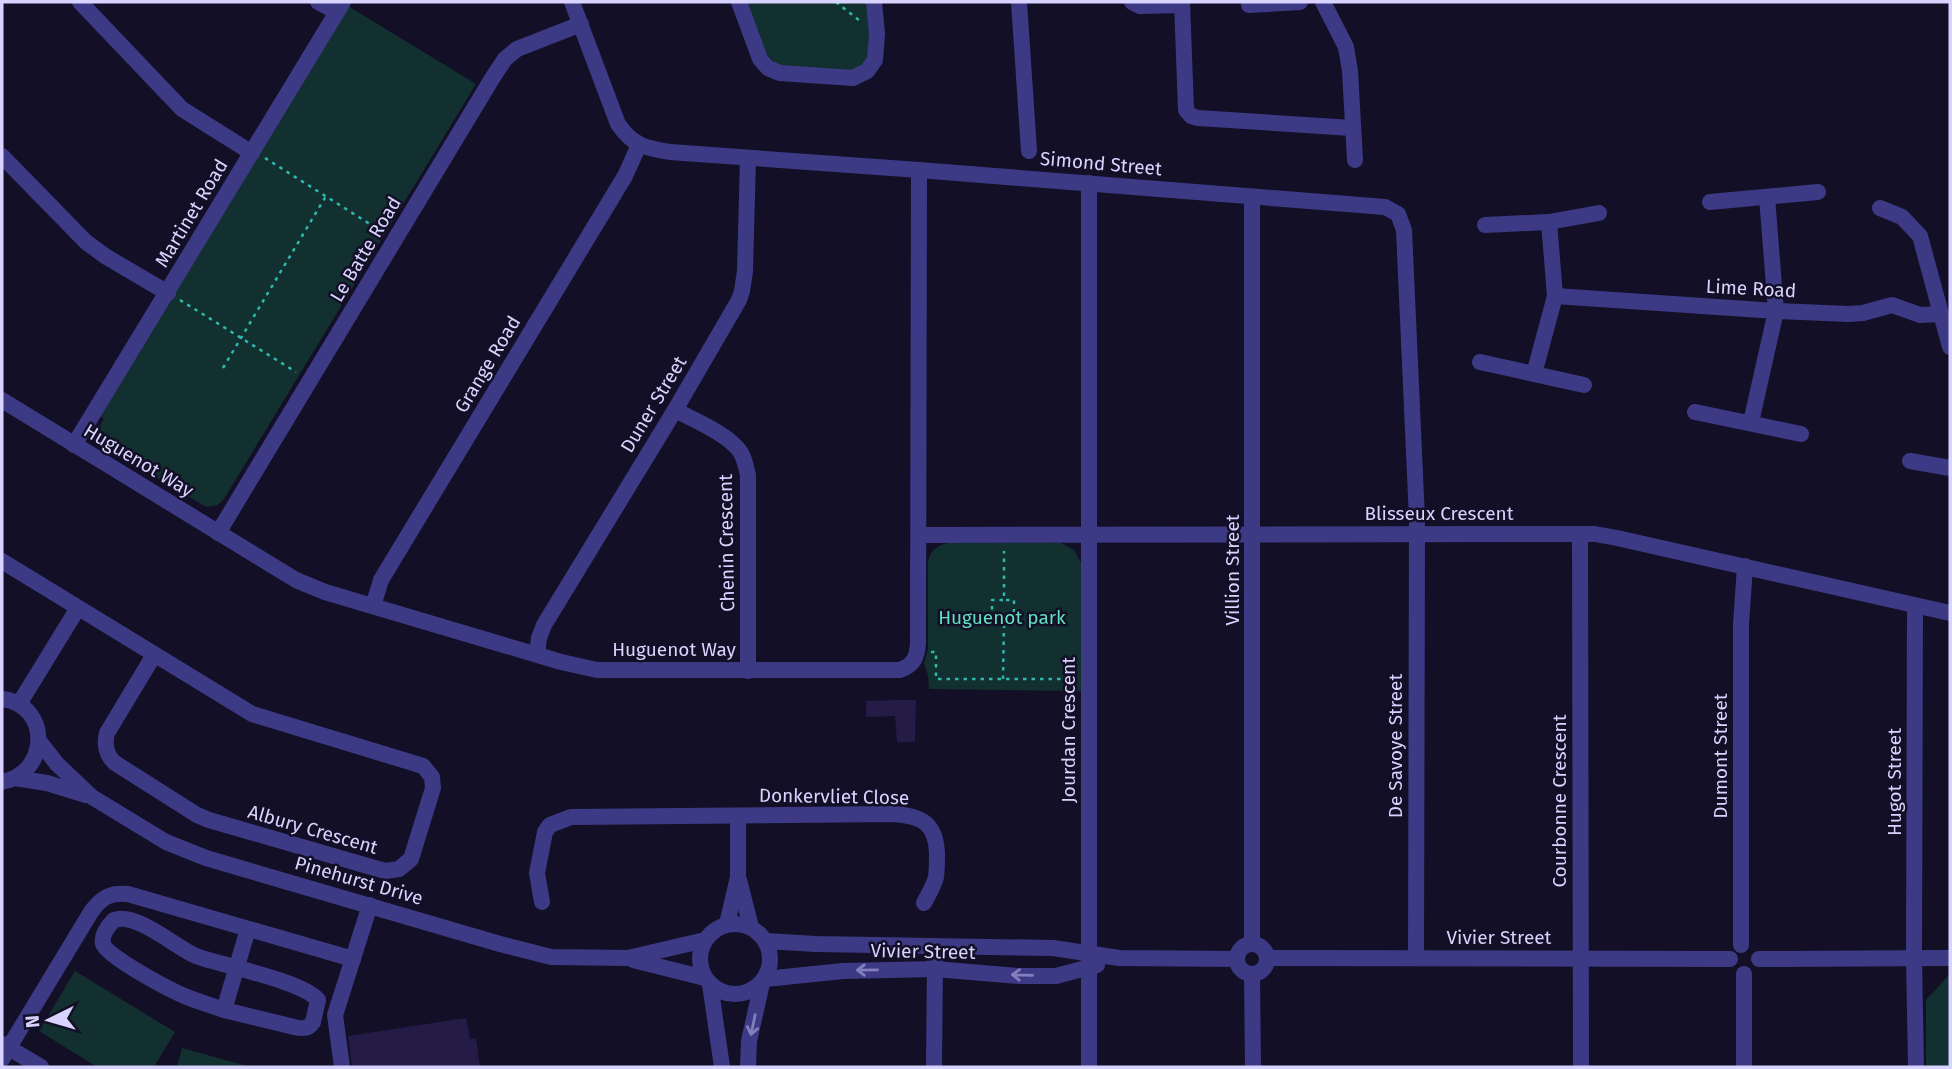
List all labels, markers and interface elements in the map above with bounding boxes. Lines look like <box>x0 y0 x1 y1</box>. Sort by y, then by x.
street label: Simond Street <box>1039 147 1163 180</box>
street label: Martinet Road <box>150 155 233 271</box>
street label: Le Batte Road <box>325 192 406 306</box>
street label: Lime Road <box>1705 275 1797 302</box>
street label: Grange Road <box>450 312 525 417</box>
street label: Duner Street <box>616 352 691 457</box>
street label: Huguenot Way <box>80 419 198 502</box>
street label: Chenin Crescent <box>714 474 739 612</box>
street label: Blisseux Crescent <box>1364 502 1514 525</box>
street label: Villion Street <box>1221 514 1244 626</box>
park label: Huguenot park <box>938 606 1066 629</box>
street label: Huguenot Way <box>612 638 737 661</box>
street label: Jourdan Crescent <box>1057 657 1080 803</box>
street label: De Savoye Street <box>1384 674 1407 818</box>
street label: Dumont Street <box>1709 693 1732 819</box>
street label: Courbonne Crescent <box>1548 714 1571 888</box>
street label: Hugot Street <box>1883 728 1906 836</box>
street label: Donkervliet Close <box>759 784 909 809</box>
street label: Albury Crescent <box>245 800 381 859</box>
street label: Pinehurst Drive <box>292 851 426 910</box>
street label: Vivier Street <box>1447 926 1552 949</box>
street label: Vivier Street <box>870 939 976 964</box>
one-way arrow <box>856 963 879 977</box>
one-way arrow <box>1011 969 1034 982</box>
north arrow <box>14 985 84 1055</box>
one-way arrow <box>745 1013 759 1036</box>
text: N <box>21 1014 45 1029</box>

